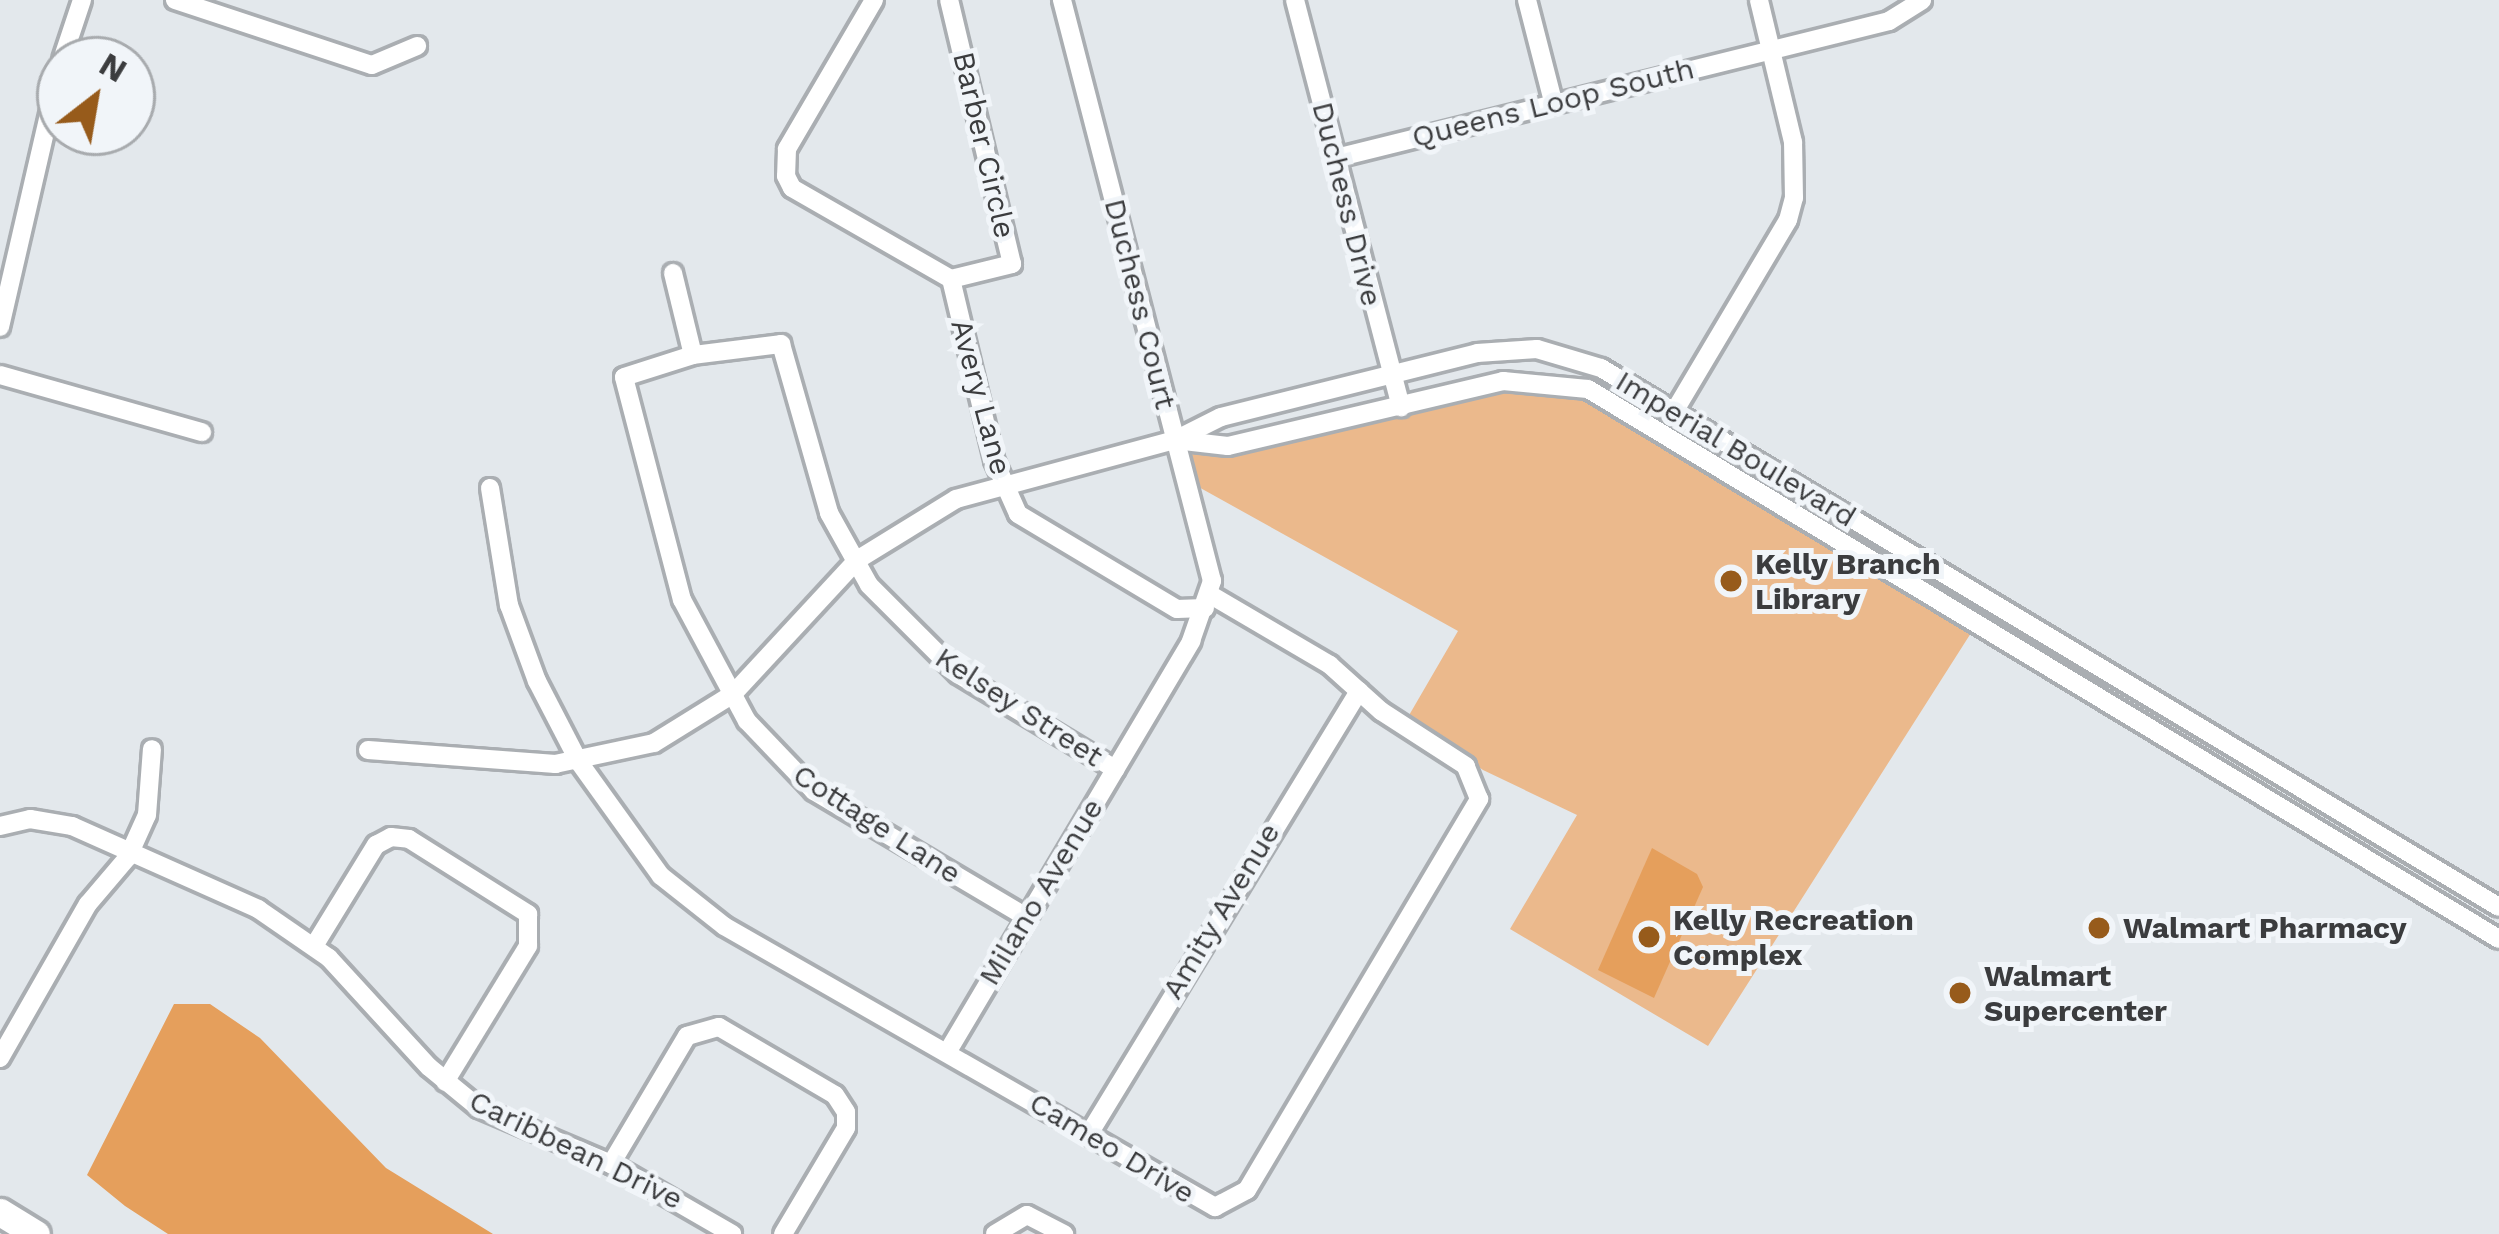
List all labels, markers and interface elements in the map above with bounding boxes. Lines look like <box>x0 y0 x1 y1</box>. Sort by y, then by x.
north arrow <box>36 36 156 156</box>
text: N <box>93 44 134 90</box>
street label: Barber Circle <box>945 48 1023 242</box>
street label: Queens Loop South <box>1408 51 1698 155</box>
street label: Duchess Drive <box>1304 98 1390 310</box>
street label: Duchess Court <box>1096 195 1184 413</box>
street label: Avery Lane <box>943 315 1019 479</box>
street label: Imperial Boulevard <box>1609 363 1863 535</box>
place label: Kelly Branch Library <box>1755 546 1941 616</box>
marker: Kelly Branch Library <box>1718 568 1744 594</box>
street label: Kelsey Street <box>928 639 1110 775</box>
street label: Cottage Lane <box>786 756 968 892</box>
street label: Milano Avenue <box>971 792 1111 992</box>
street label: Amity Avenue <box>1154 816 1288 1006</box>
place label: Kelly Recreation Complex <box>1673 902 1915 972</box>
place label: Walmart Pharmacy <box>2123 910 2407 946</box>
marker: Walmart Pharmacy <box>2086 915 2112 941</box>
marker: Kelly Recreation Complex <box>1636 924 1662 950</box>
place label: Walmart Supercenter <box>1984 958 2167 1028</box>
marker: Walmart Supercenter <box>1947 980 1973 1006</box>
street label: Caribbean Drive <box>463 1083 689 1217</box>
street label: Cameo Drive <box>1023 1085 1201 1211</box>

